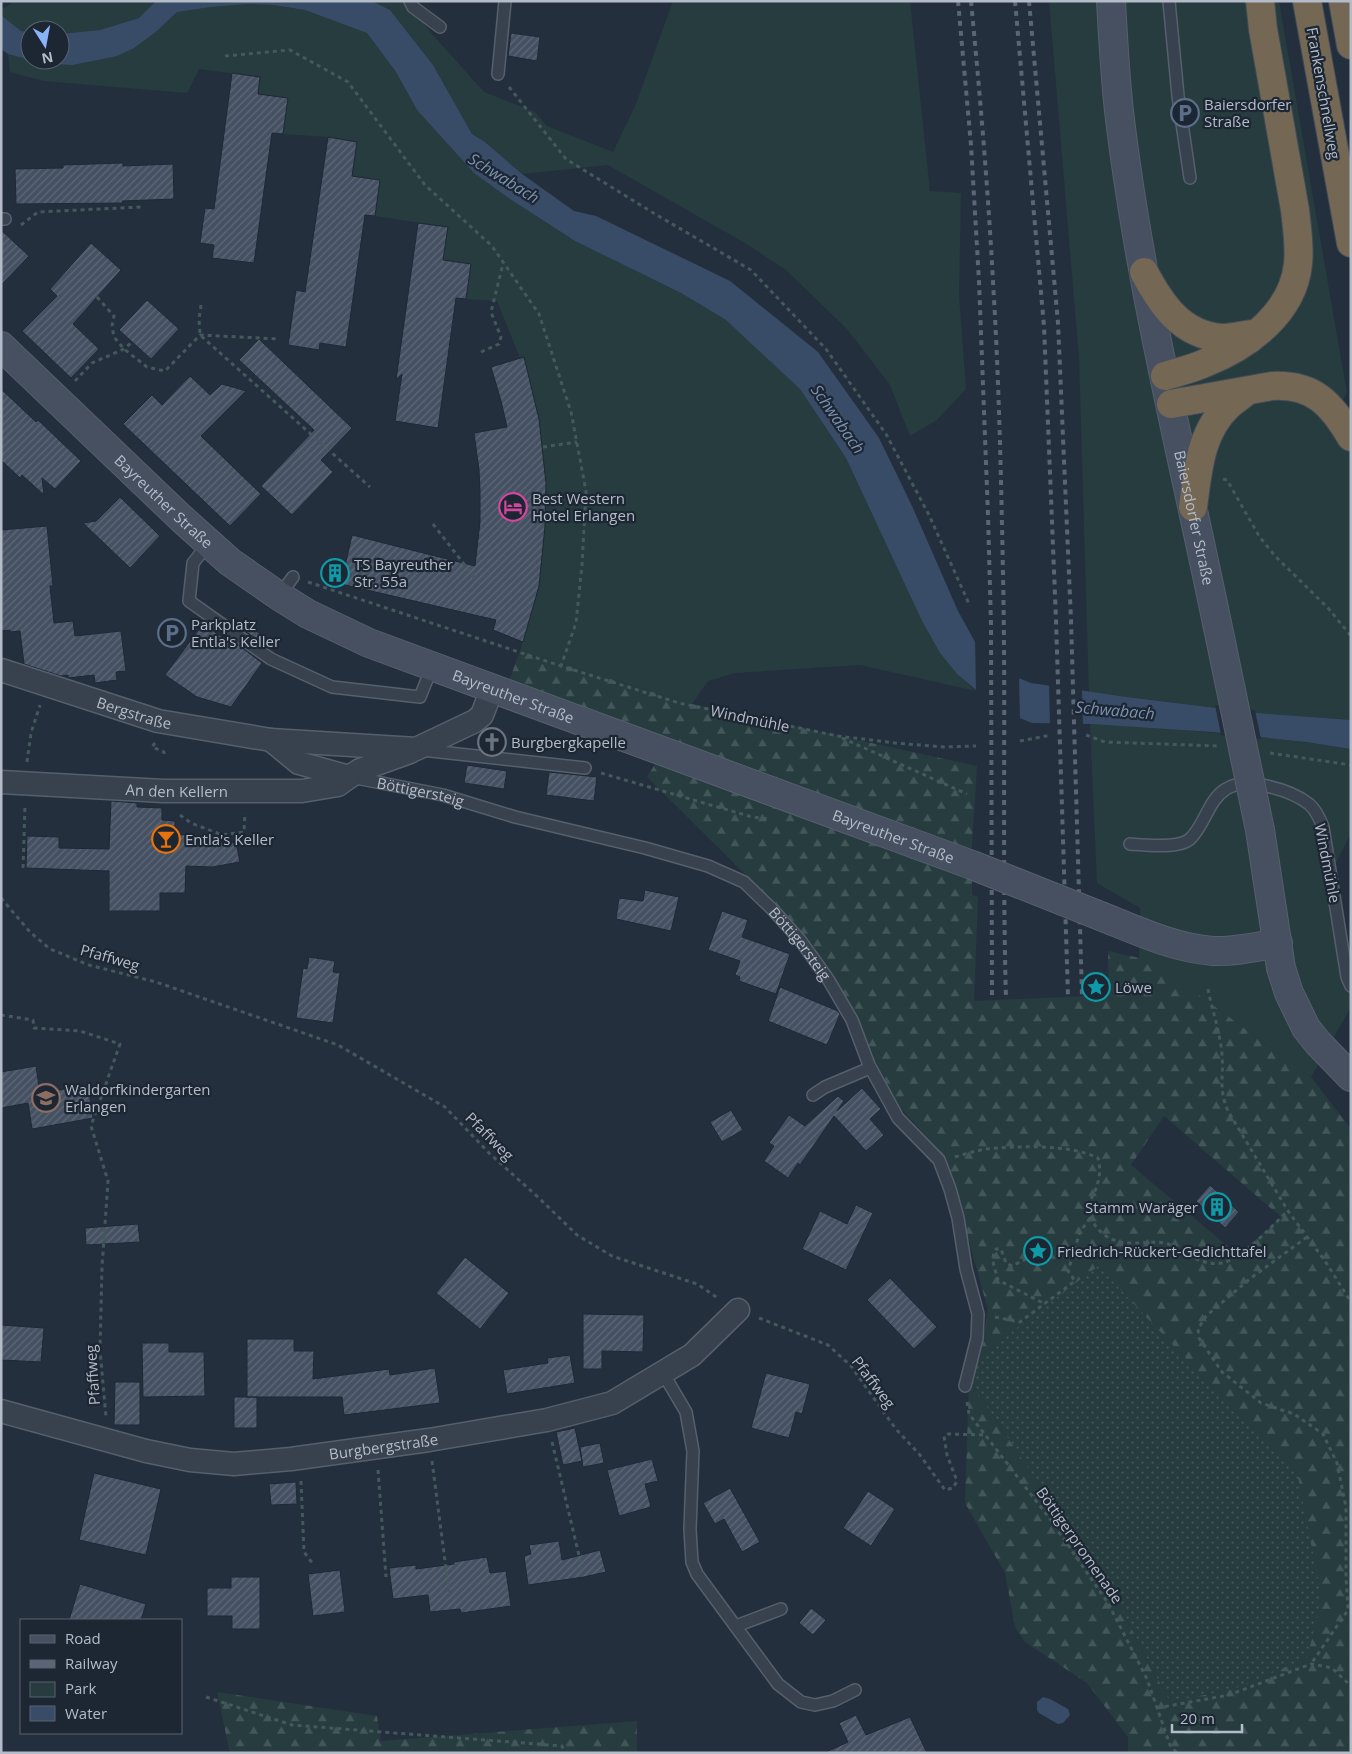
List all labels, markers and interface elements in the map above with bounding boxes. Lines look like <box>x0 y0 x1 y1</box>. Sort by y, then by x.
north arrow <box>20 20 70 70</box>
street label: Frankenschnellweg <box>1303 25 1345 161</box>
text: N <box>40 48 55 69</box>
place label: Baiersdorfer Straße <box>1204 94 1291 131</box>
parking icon: Baiersdorfer Straße <box>1170 98 1200 128</box>
water label: Schwabach <box>464 148 544 208</box>
water label: Schwabach <box>806 380 870 458</box>
street label: Baiersdorfer Straße <box>1170 448 1219 587</box>
street label: Bayreuther Straße <box>110 450 218 552</box>
place label: Best Western Hotel Erlangen <box>532 488 635 525</box>
hotel icon: Best Western Hotel Erlangen <box>498 492 528 522</box>
place label: TS Bayreuther Str. 55a <box>354 554 453 591</box>
building icon: TS Bayreuther Str. 55a <box>320 558 350 588</box>
place label: Parkplatz Entla's Keller <box>191 614 280 651</box>
parking icon: Parkplatz Entla's Keller <box>157 618 187 648</box>
street label: Bayreuther Straße <box>450 665 577 728</box>
street label: Bergstraße <box>94 692 173 733</box>
water label: Schwabach <box>1074 696 1156 724</box>
street label: Windmühle <box>709 700 791 736</box>
church icon: Burgbergkapelle <box>477 727 507 757</box>
place label: Burgbergkapelle <box>511 732 626 752</box>
street label: Böttigersteig <box>375 772 467 811</box>
street label: An den Kellern <box>125 779 228 801</box>
street label: Bayreuther Straße <box>830 805 957 868</box>
street label: Windmühle <box>1311 822 1345 904</box>
bar icon: Entla's Keller <box>151 824 181 854</box>
place label: Entla's Keller <box>185 829 274 849</box>
street label: Böttigersteig <box>765 902 836 984</box>
street label: Pfaffweg <box>78 939 142 975</box>
place icon: Löwe <box>1081 972 1111 1002</box>
place label: Löwe <box>1115 977 1152 997</box>
place label: Waldorfkindergarten Erlangen <box>65 1079 211 1116</box>
school or university icon: Waldorfkindergarten Erlangen <box>31 1083 61 1113</box>
street label: Pfaffweg <box>461 1107 519 1165</box>
building icon: Stamm Waräger <box>1202 1192 1232 1222</box>
place label: Stamm Waräger <box>1085 1197 1198 1217</box>
place icon: Friedrich-Rückert-Gedichttafel <box>1023 1236 1053 1266</box>
place label: Friedrich-Rückert-Gedichttafel <box>1057 1241 1267 1261</box>
street label: Pfaffweg <box>80 1344 104 1406</box>
street label: Pfaffweg <box>848 1352 900 1412</box>
street label: Burgbergstraße <box>328 1429 439 1464</box>
street label: Böttigerpromenade <box>1032 1483 1128 1607</box>
legend <box>20 1619 182 1734</box>
text: Road <box>65 1628 101 1648</box>
text: Railway <box>65 1653 118 1673</box>
text: Park <box>65 1678 96 1698</box>
scale bar <box>1172 1702 1242 1734</box>
text: Water <box>65 1703 107 1723</box>
text: 20 m <box>1180 1708 1215 1728</box>

